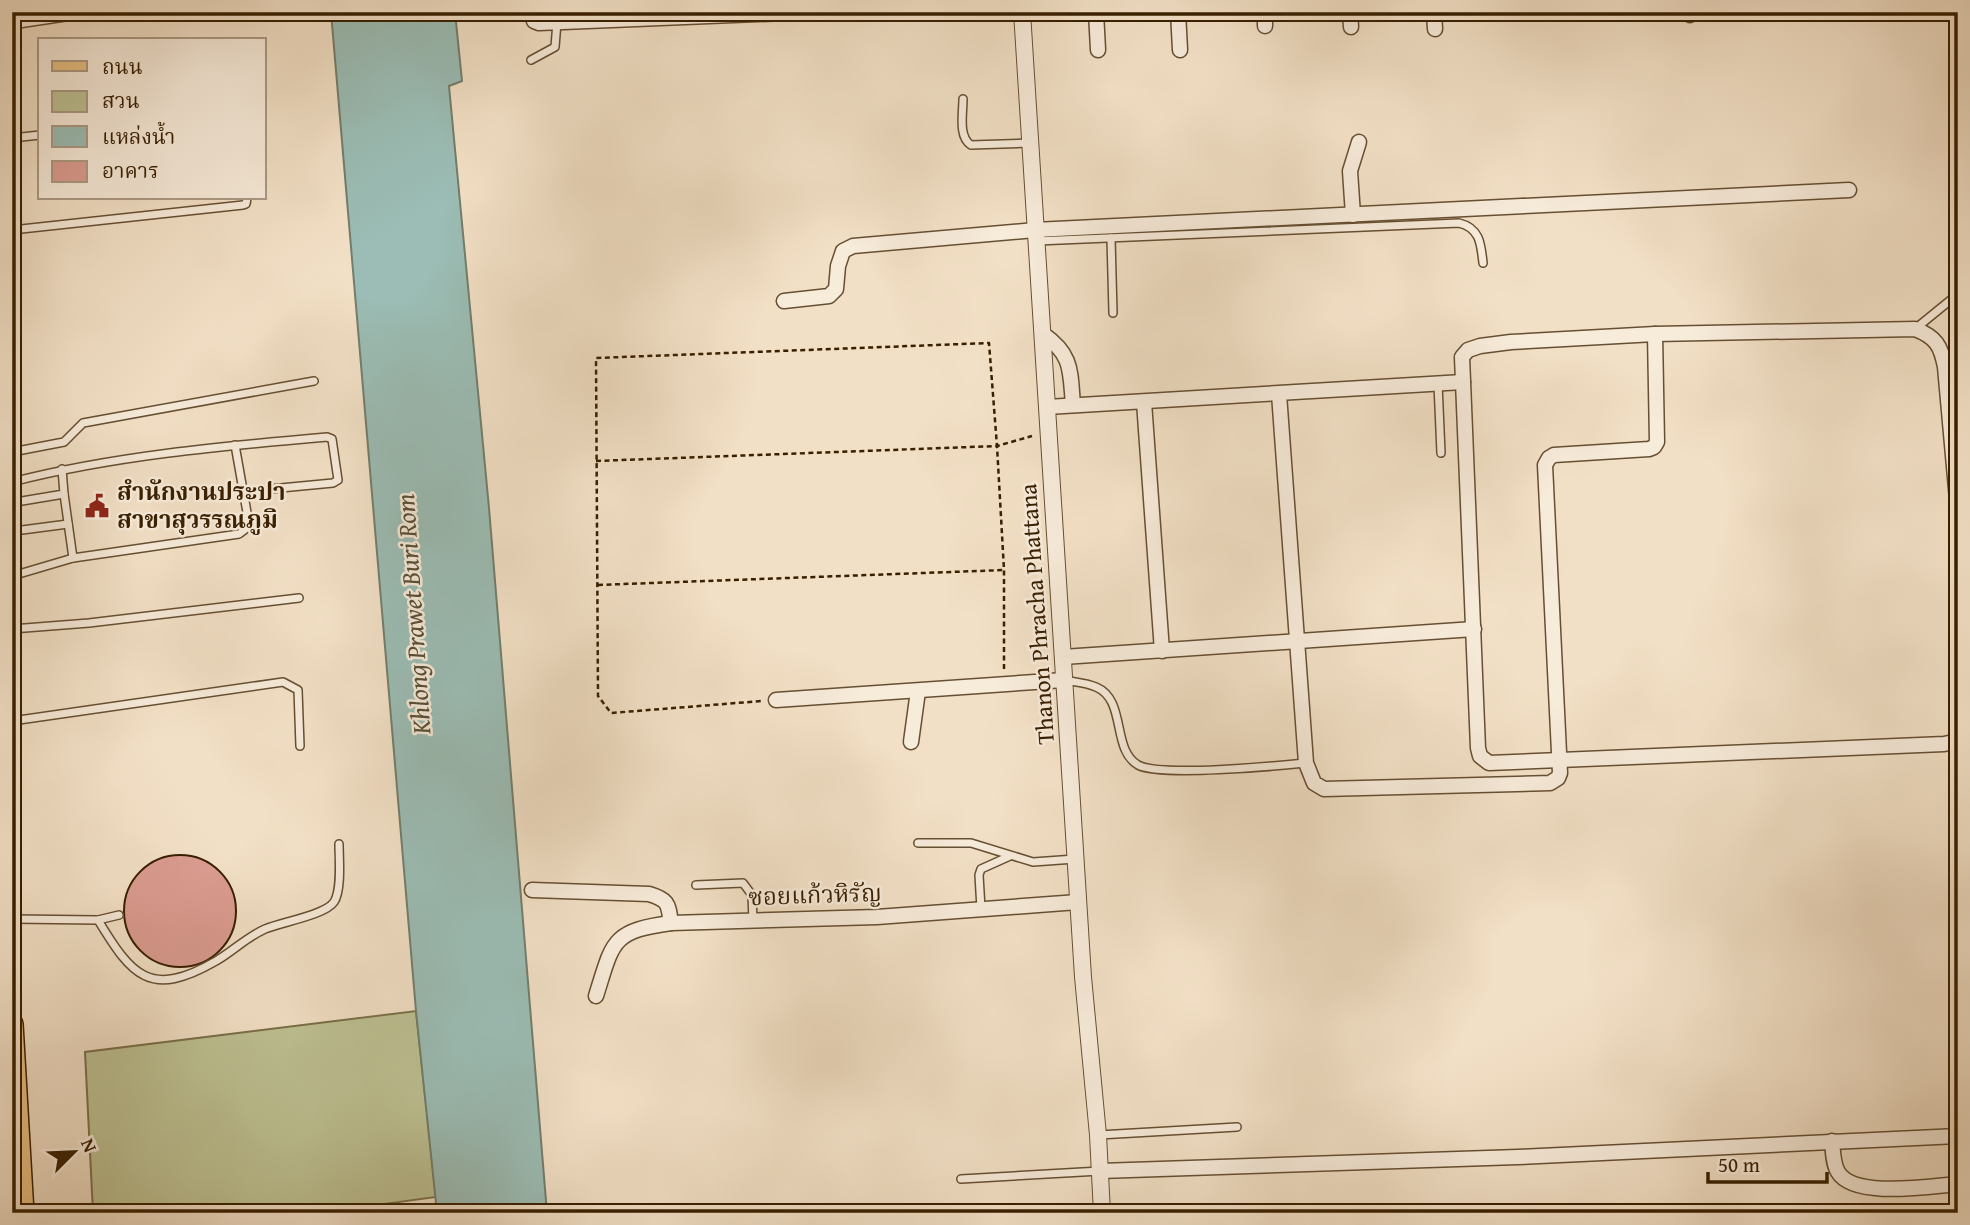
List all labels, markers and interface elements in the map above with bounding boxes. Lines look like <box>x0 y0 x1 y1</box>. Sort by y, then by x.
legend <box>38 38 266 200</box>
text: ถนน <box>102 51 143 82</box>
text: สวน <box>102 85 140 116</box>
text: แหล่งน้ำ <box>102 121 175 152</box>
text: อาคาร <box>102 155 159 186</box>
place label: สำนักงานประปา สาขาสุวรรณภูมิ <box>117 474 286 537</box>
street label: Thanon Phracha Phattana <box>1010 482 1063 746</box>
public building icon: สำนักงานประปา สาขาสุวรรณภูมิ <box>83 492 111 520</box>
water label: Khlong Prawet Buri Rom <box>385 492 440 737</box>
street label: ซอยแก้วหิรัญ <box>748 875 882 914</box>
north arrow <box>38 1116 108 1186</box>
text: N <box>74 1134 105 1157</box>
scale bar <box>1708 1141 1826 1185</box>
text: 50 m <box>1718 1149 1760 1180</box>

